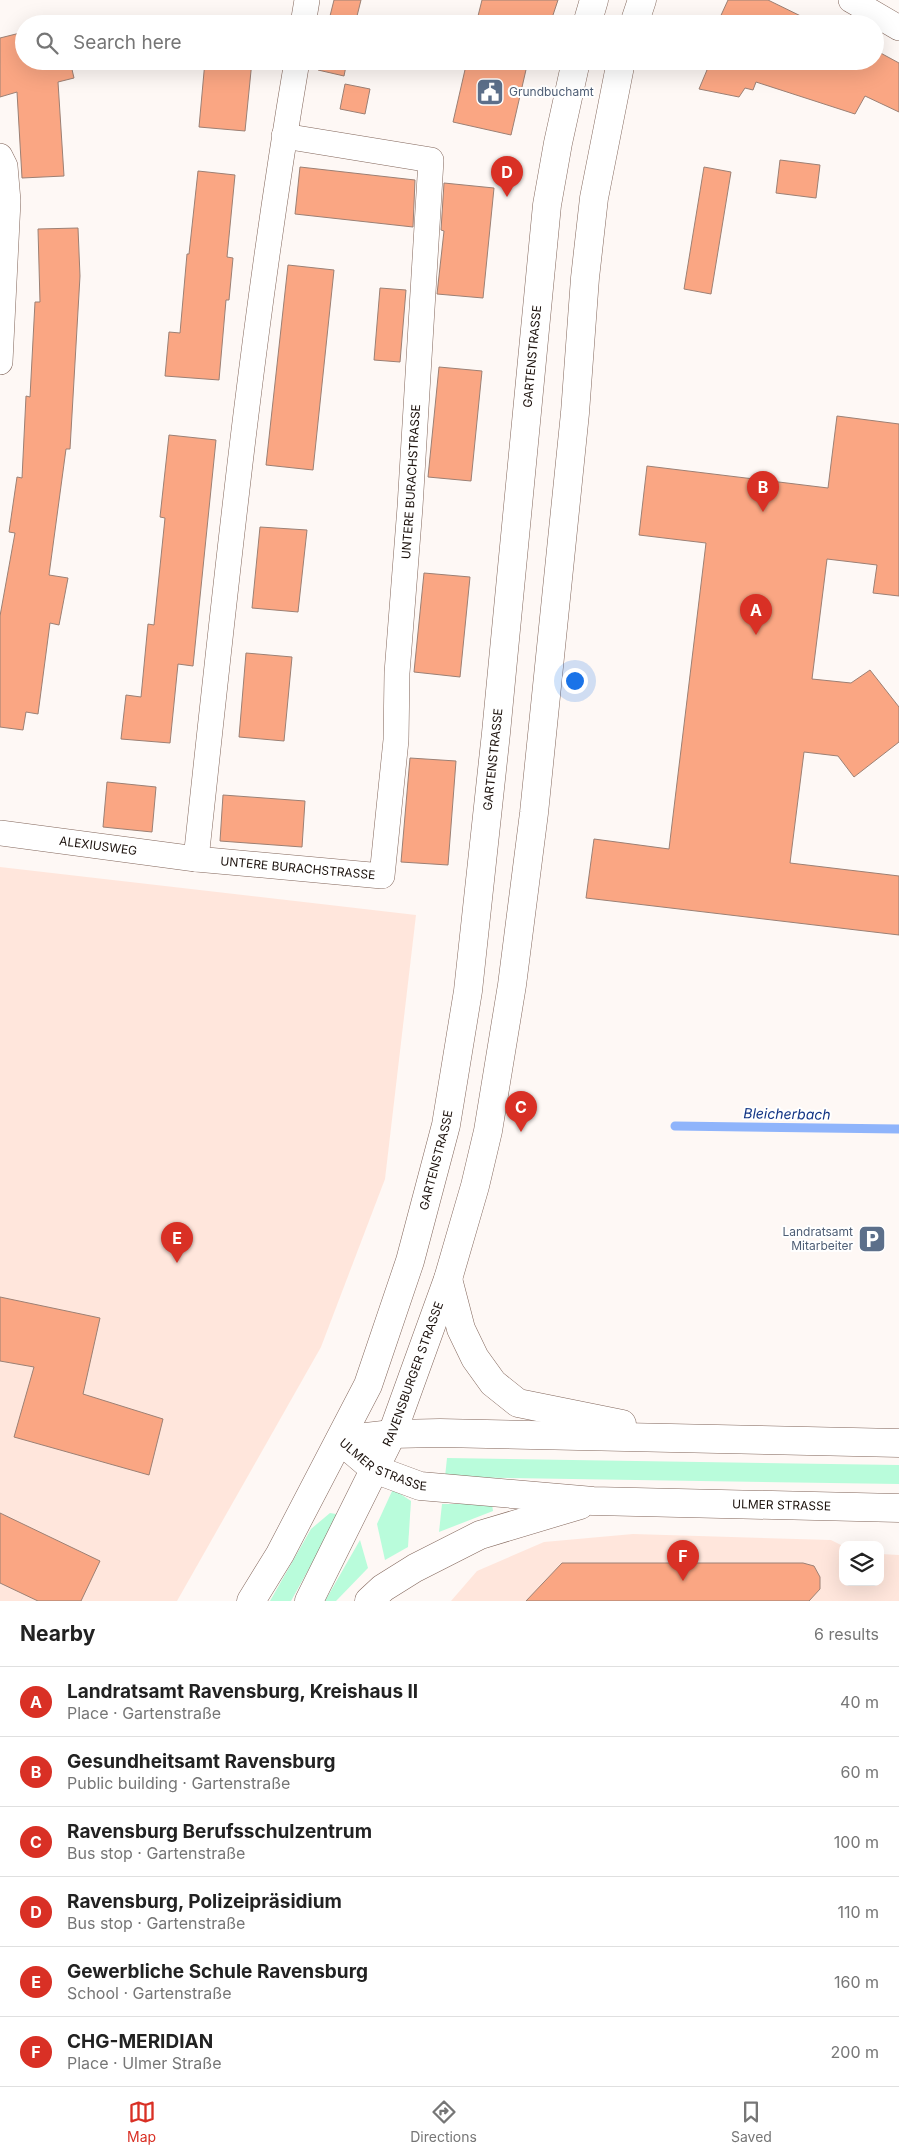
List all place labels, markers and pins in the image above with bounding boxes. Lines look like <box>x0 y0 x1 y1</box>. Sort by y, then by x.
public building icon: Grundbuchamt <box>475 77 505 107</box>
place label: Grundbuchamt <box>509 84 594 99</box>
pin: D <box>491 156 523 197</box>
pin: B <box>747 471 779 512</box>
pin: A <box>740 594 772 635</box>
pin: C <box>505 1091 537 1132</box>
pin: E <box>161 1222 193 1263</box>
place label: Landratsamt Mitarbeiter <box>782 1224 853 1253</box>
parking icon: Landratsamt Mitarbeiter <box>857 1224 887 1254</box>
pin: F <box>667 1540 699 1581</box>

